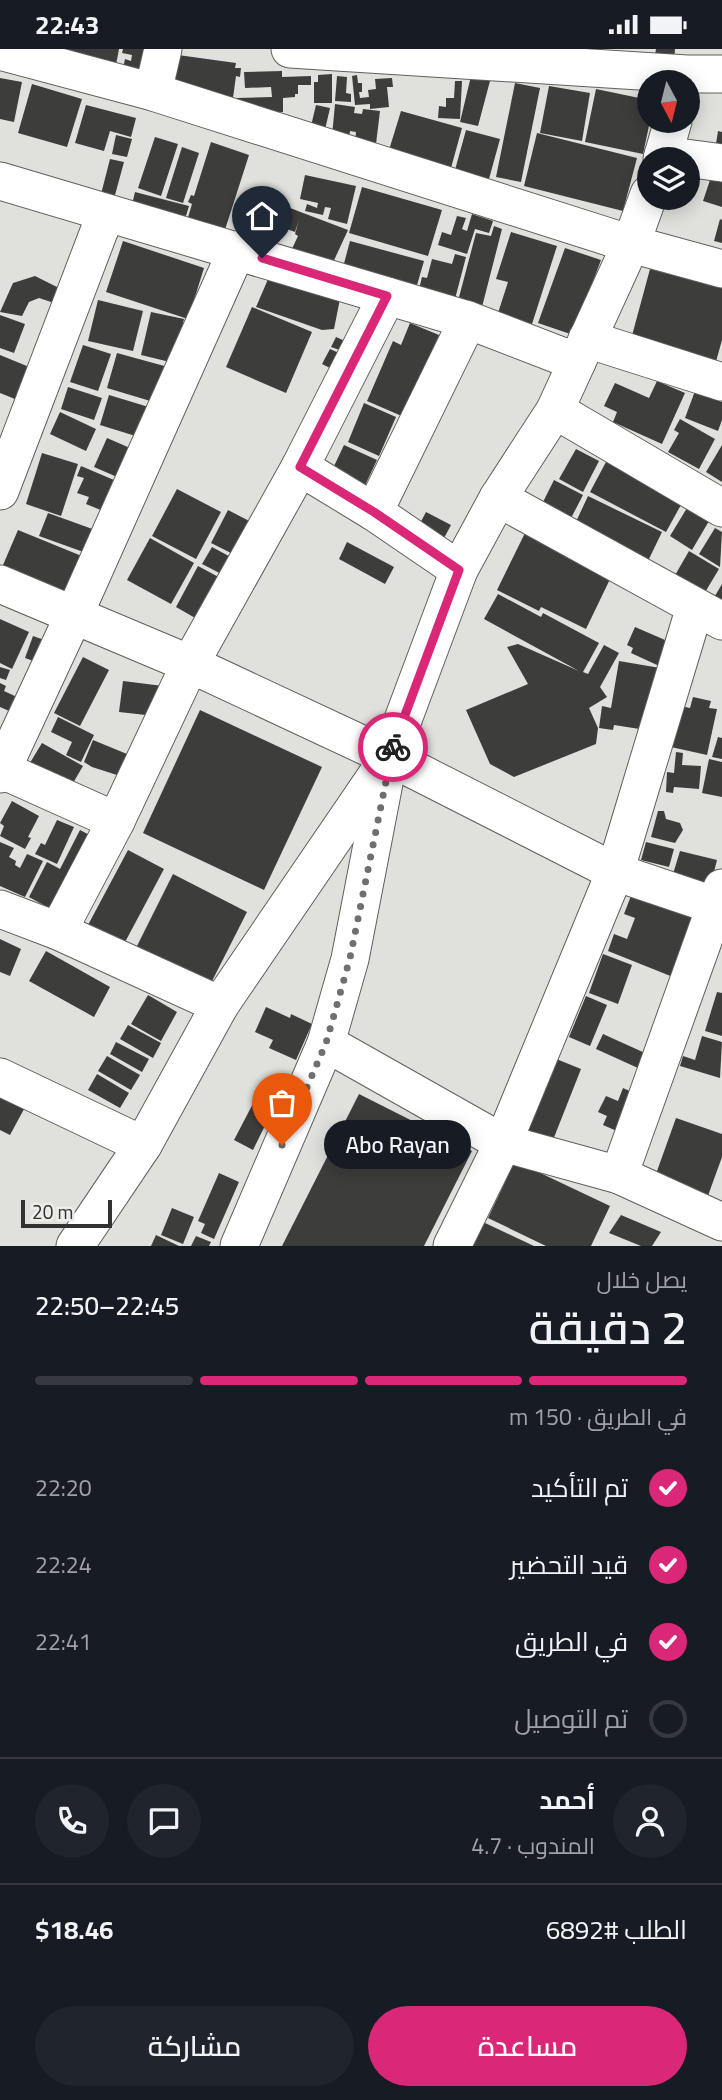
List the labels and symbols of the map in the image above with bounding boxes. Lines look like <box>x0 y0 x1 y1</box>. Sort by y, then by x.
north arrow <box>637 70 700 133</box>
pin <box>232 186 292 258</box>
courier <box>358 712 428 782</box>
pin <box>252 1073 312 1145</box>
callout: Abo Rayan <box>324 1121 471 1169</box>
scale bar <box>21 1197 112 1229</box>

